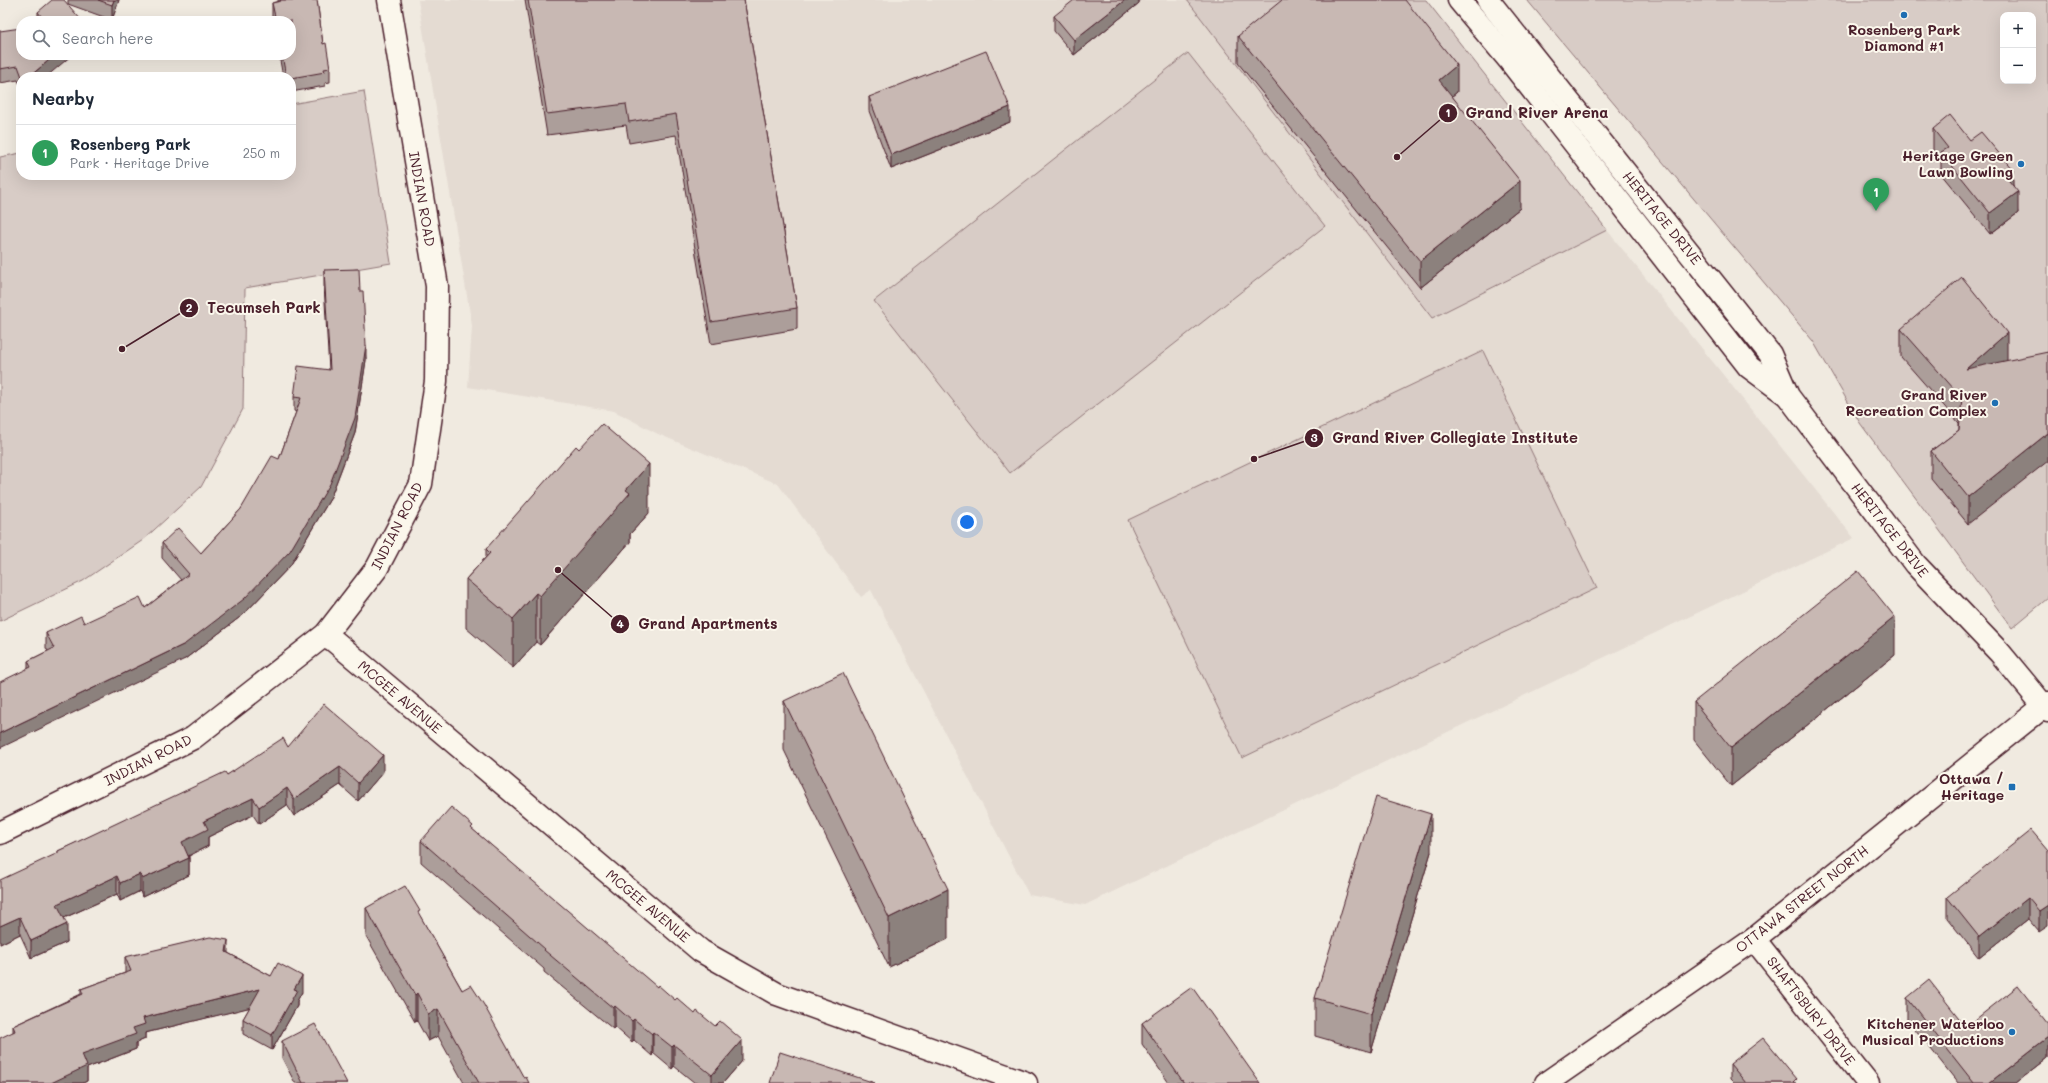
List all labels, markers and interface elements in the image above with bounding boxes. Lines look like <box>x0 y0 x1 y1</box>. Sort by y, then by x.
marker: Rosenberg Park Diamond #1 <box>1899 10 1909 20</box>
map controls <box>2000 12 2036 84</box>
button: + <box>2000 12 2036 48</box>
search box <box>16 16 296 60</box>
place label: Rosenberg Park Diamond #1 <box>1848 20 1960 55</box>
icon: search <box>30 27 52 49</box>
text: Search here <box>62 28 153 48</box>
button: − <box>2000 48 2036 84</box>
text: Nearby <box>32 87 94 109</box>
callout: Grand River Arena <box>1438 99 1616 126</box>
text: Grand River Arena <box>1466 102 1608 122</box>
text: 1 <box>1445 104 1451 120</box>
text: Rosenberg Park <box>70 134 191 154</box>
text: 1 <box>42 144 48 161</box>
text: 250 m <box>243 144 280 161</box>
place label: Heritage Green Lawn Bowling <box>1902 146 2013 181</box>
street label: INDIAN ROAD <box>405 150 440 248</box>
text: Park · Heritage Drive <box>70 154 209 171</box>
marker: Heritage Green Lawn Bowling <box>2016 159 2026 169</box>
street label: HERITAGE DRIVE <box>1619 167 1706 268</box>
pin: 1 <box>1863 178 1889 211</box>
callout: Tecumseh Park <box>179 294 328 321</box>
text: Tecumseh Park <box>207 297 321 317</box>
text: 2 <box>186 299 193 315</box>
place label: Grand River Recreation Complex <box>1846 385 1987 420</box>
marker: Grand River Recreation Complex <box>1990 398 2000 408</box>
callout: Grand River Collegiate Institute <box>1304 425 1586 452</box>
text: Grand River Collegiate Institute <box>1332 427 1578 447</box>
text: 3 <box>1310 429 1318 445</box>
street label: HERITAGE DRIVE <box>1847 478 1933 581</box>
street label: INDIAN ROAD <box>366 479 427 573</box>
your location <box>957 512 977 532</box>
callout: Grand Apartments <box>610 610 786 637</box>
text: Grand Apartments <box>638 613 778 633</box>
text: 4 <box>616 615 624 631</box>
street label: MCGEE AVENUE <box>354 656 446 737</box>
street label: INDIAN ROAD <box>101 729 195 790</box>
place label: Ottawa / Heritage <box>1939 769 2004 804</box>
marker: Ottawa / Heritage <box>2007 782 2017 792</box>
street label: OTTAWA STREET NORTH <box>1731 841 1872 957</box>
street label: MCGEE AVENUE <box>602 865 694 946</box>
street label: SHAFTSBURY DRIVE <box>1763 952 1860 1069</box>
place label: Kitchener Waterloo Musical Productions <box>1862 1014 2004 1049</box>
marker: Kitchener Waterloo Musical Productions <box>2007 1027 2017 1037</box>

